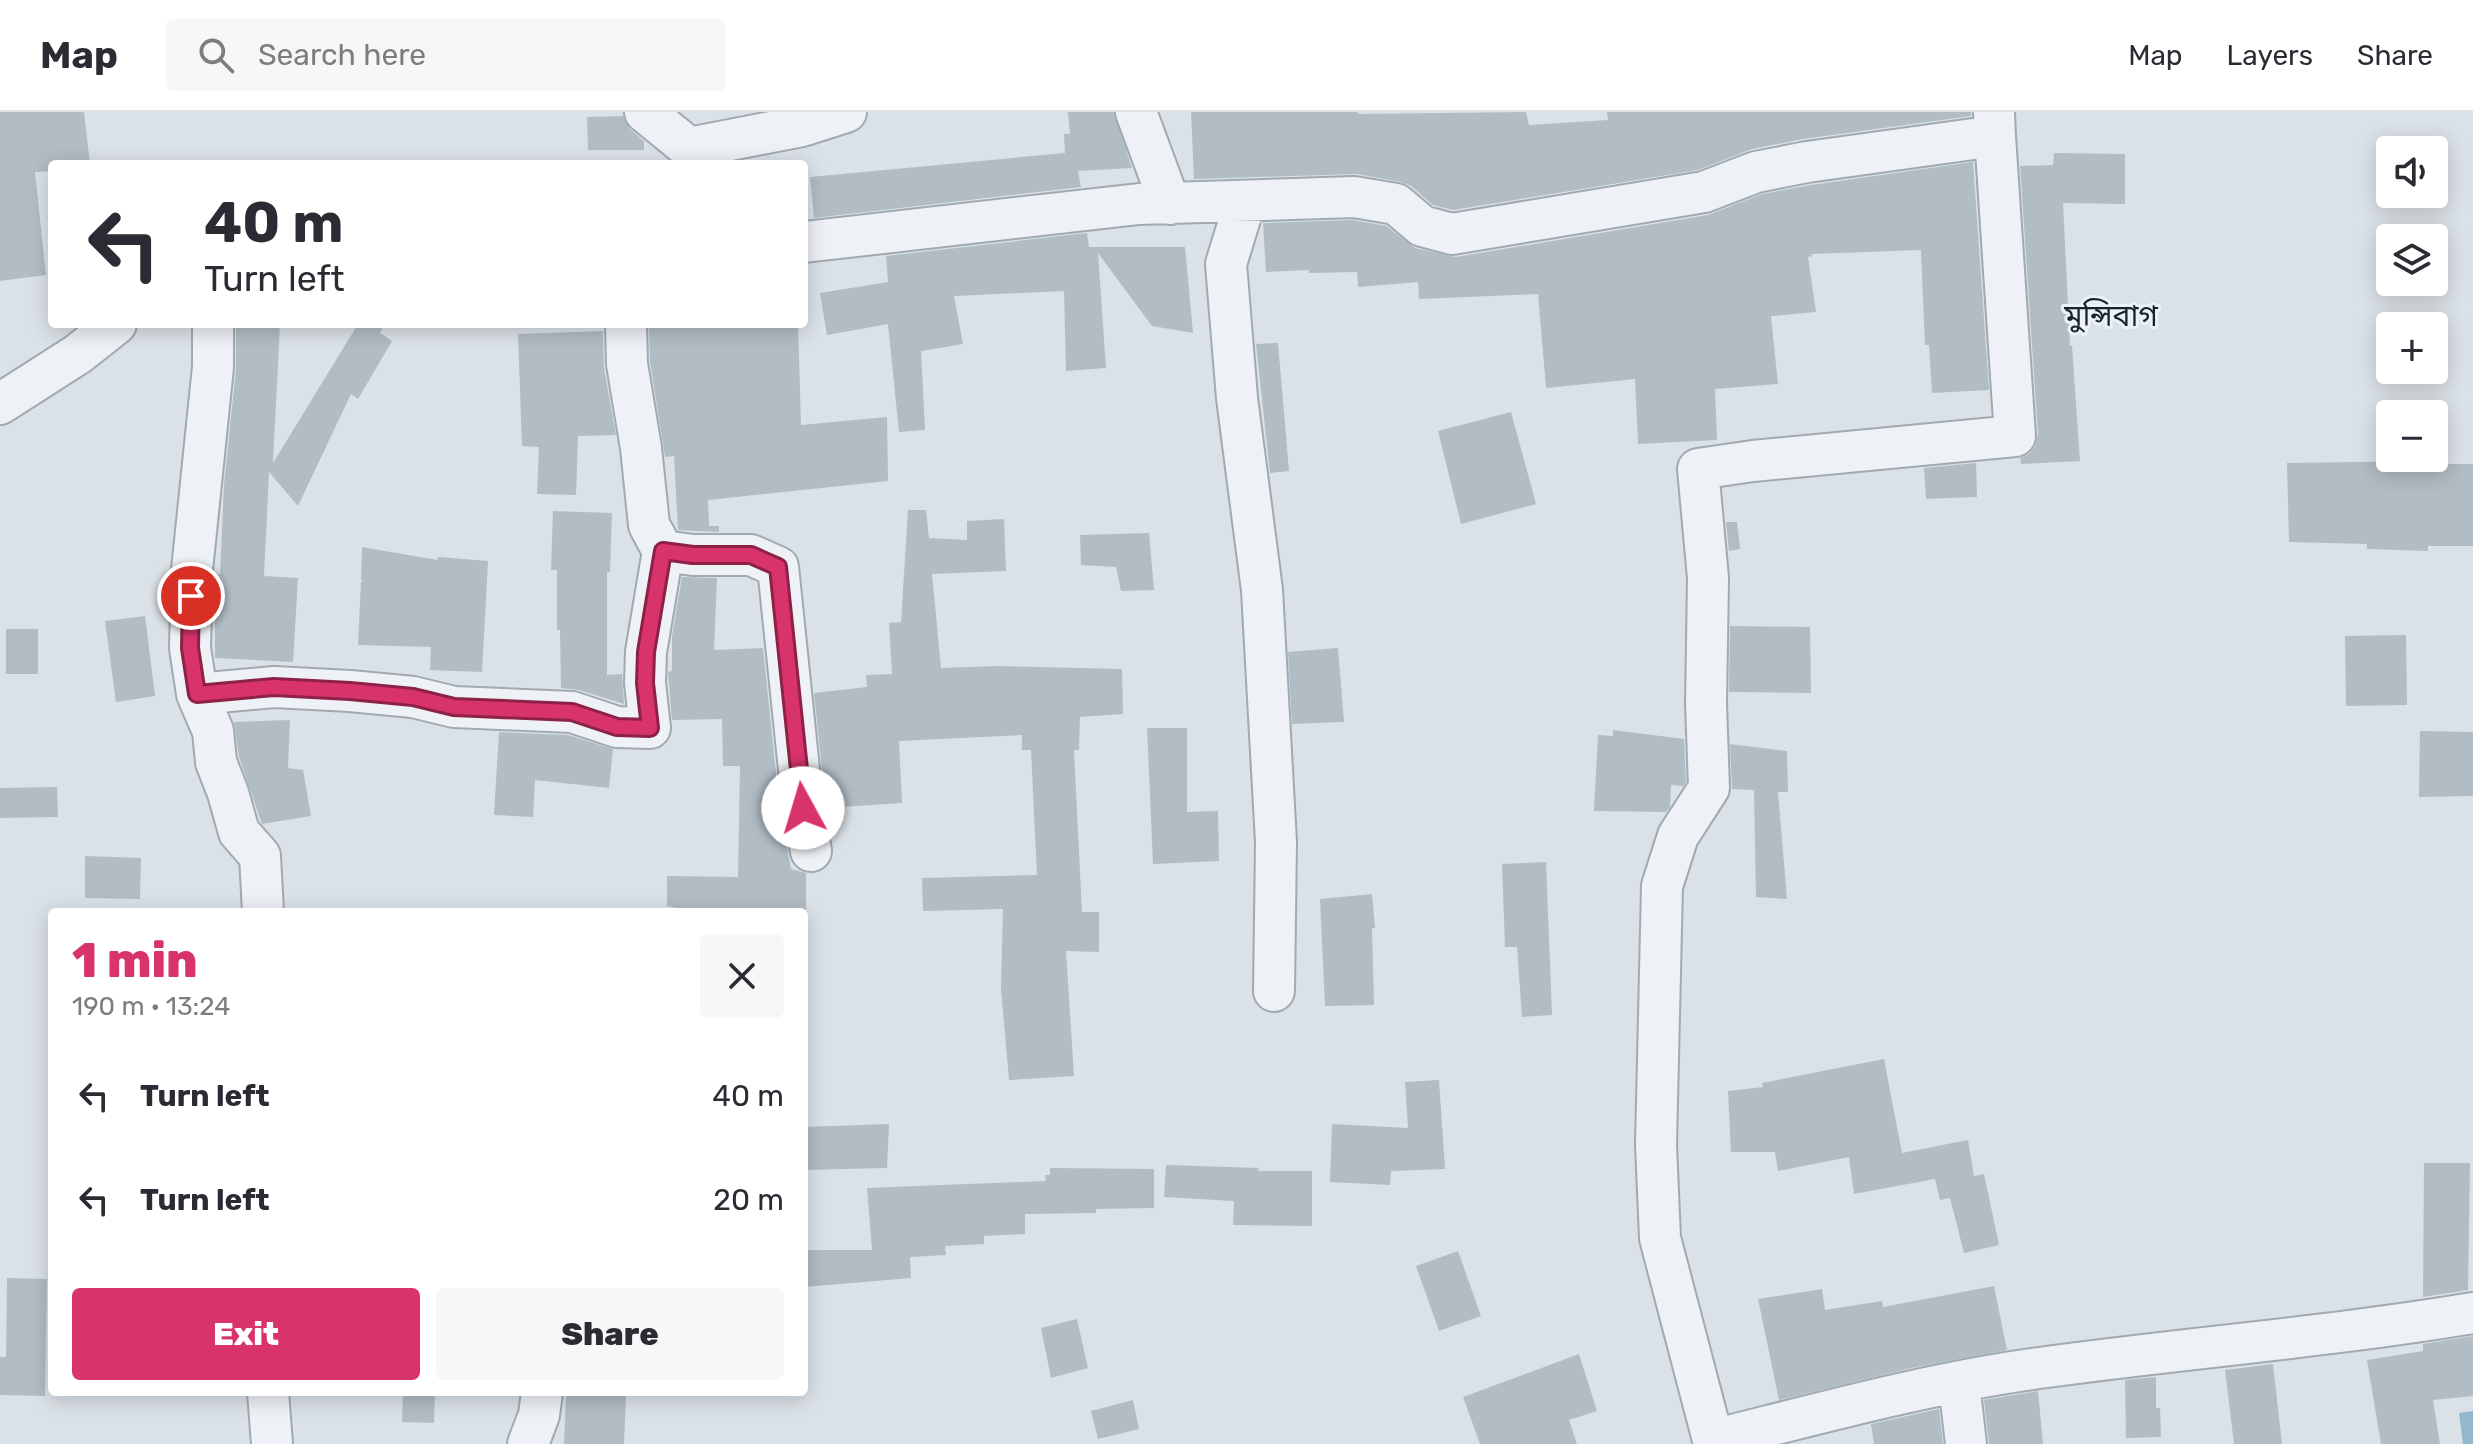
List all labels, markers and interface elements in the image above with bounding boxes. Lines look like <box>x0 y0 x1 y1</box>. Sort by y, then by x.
search box <box>166 19 726 91</box>
text: Map <box>40 32 118 78</box>
icon: search <box>194 33 238 77</box>
text: Search here <box>258 37 426 73</box>
text: Map <box>2128 39 2183 72</box>
text: Layers <box>2227 39 2313 72</box>
text: Share <box>2357 39 2433 72</box>
map controls <box>2376 136 2448 472</box>
button: sound <box>2376 136 2448 208</box>
text: 40 m <box>204 190 344 256</box>
icon: left <box>72 192 176 296</box>
button: layers <box>2376 224 2448 296</box>
text: Turn left <box>204 257 345 300</box>
district label: মুন্সিবাগ <box>2063 298 2158 334</box>
button: + <box>2376 312 2448 384</box>
button: − <box>2376 400 2448 472</box>
pin <box>157 562 225 630</box>
icon: arrive <box>169 574 213 618</box>
position arrow <box>761 766 845 850</box>
text: 1 min <box>72 932 198 989</box>
button: close <box>700 934 784 1018</box>
text: 190 m · 13:24 <box>72 991 230 1022</box>
icon: left <box>72 1074 116 1118</box>
text: Turn left <box>140 1078 270 1114</box>
text: 40 m <box>712 1078 784 1114</box>
icon: left <box>72 1178 116 1222</box>
text: Turn left <box>140 1182 270 1218</box>
text: 20 m <box>713 1182 784 1218</box>
button: Exit <box>72 1288 420 1380</box>
button: Share <box>436 1288 784 1380</box>

